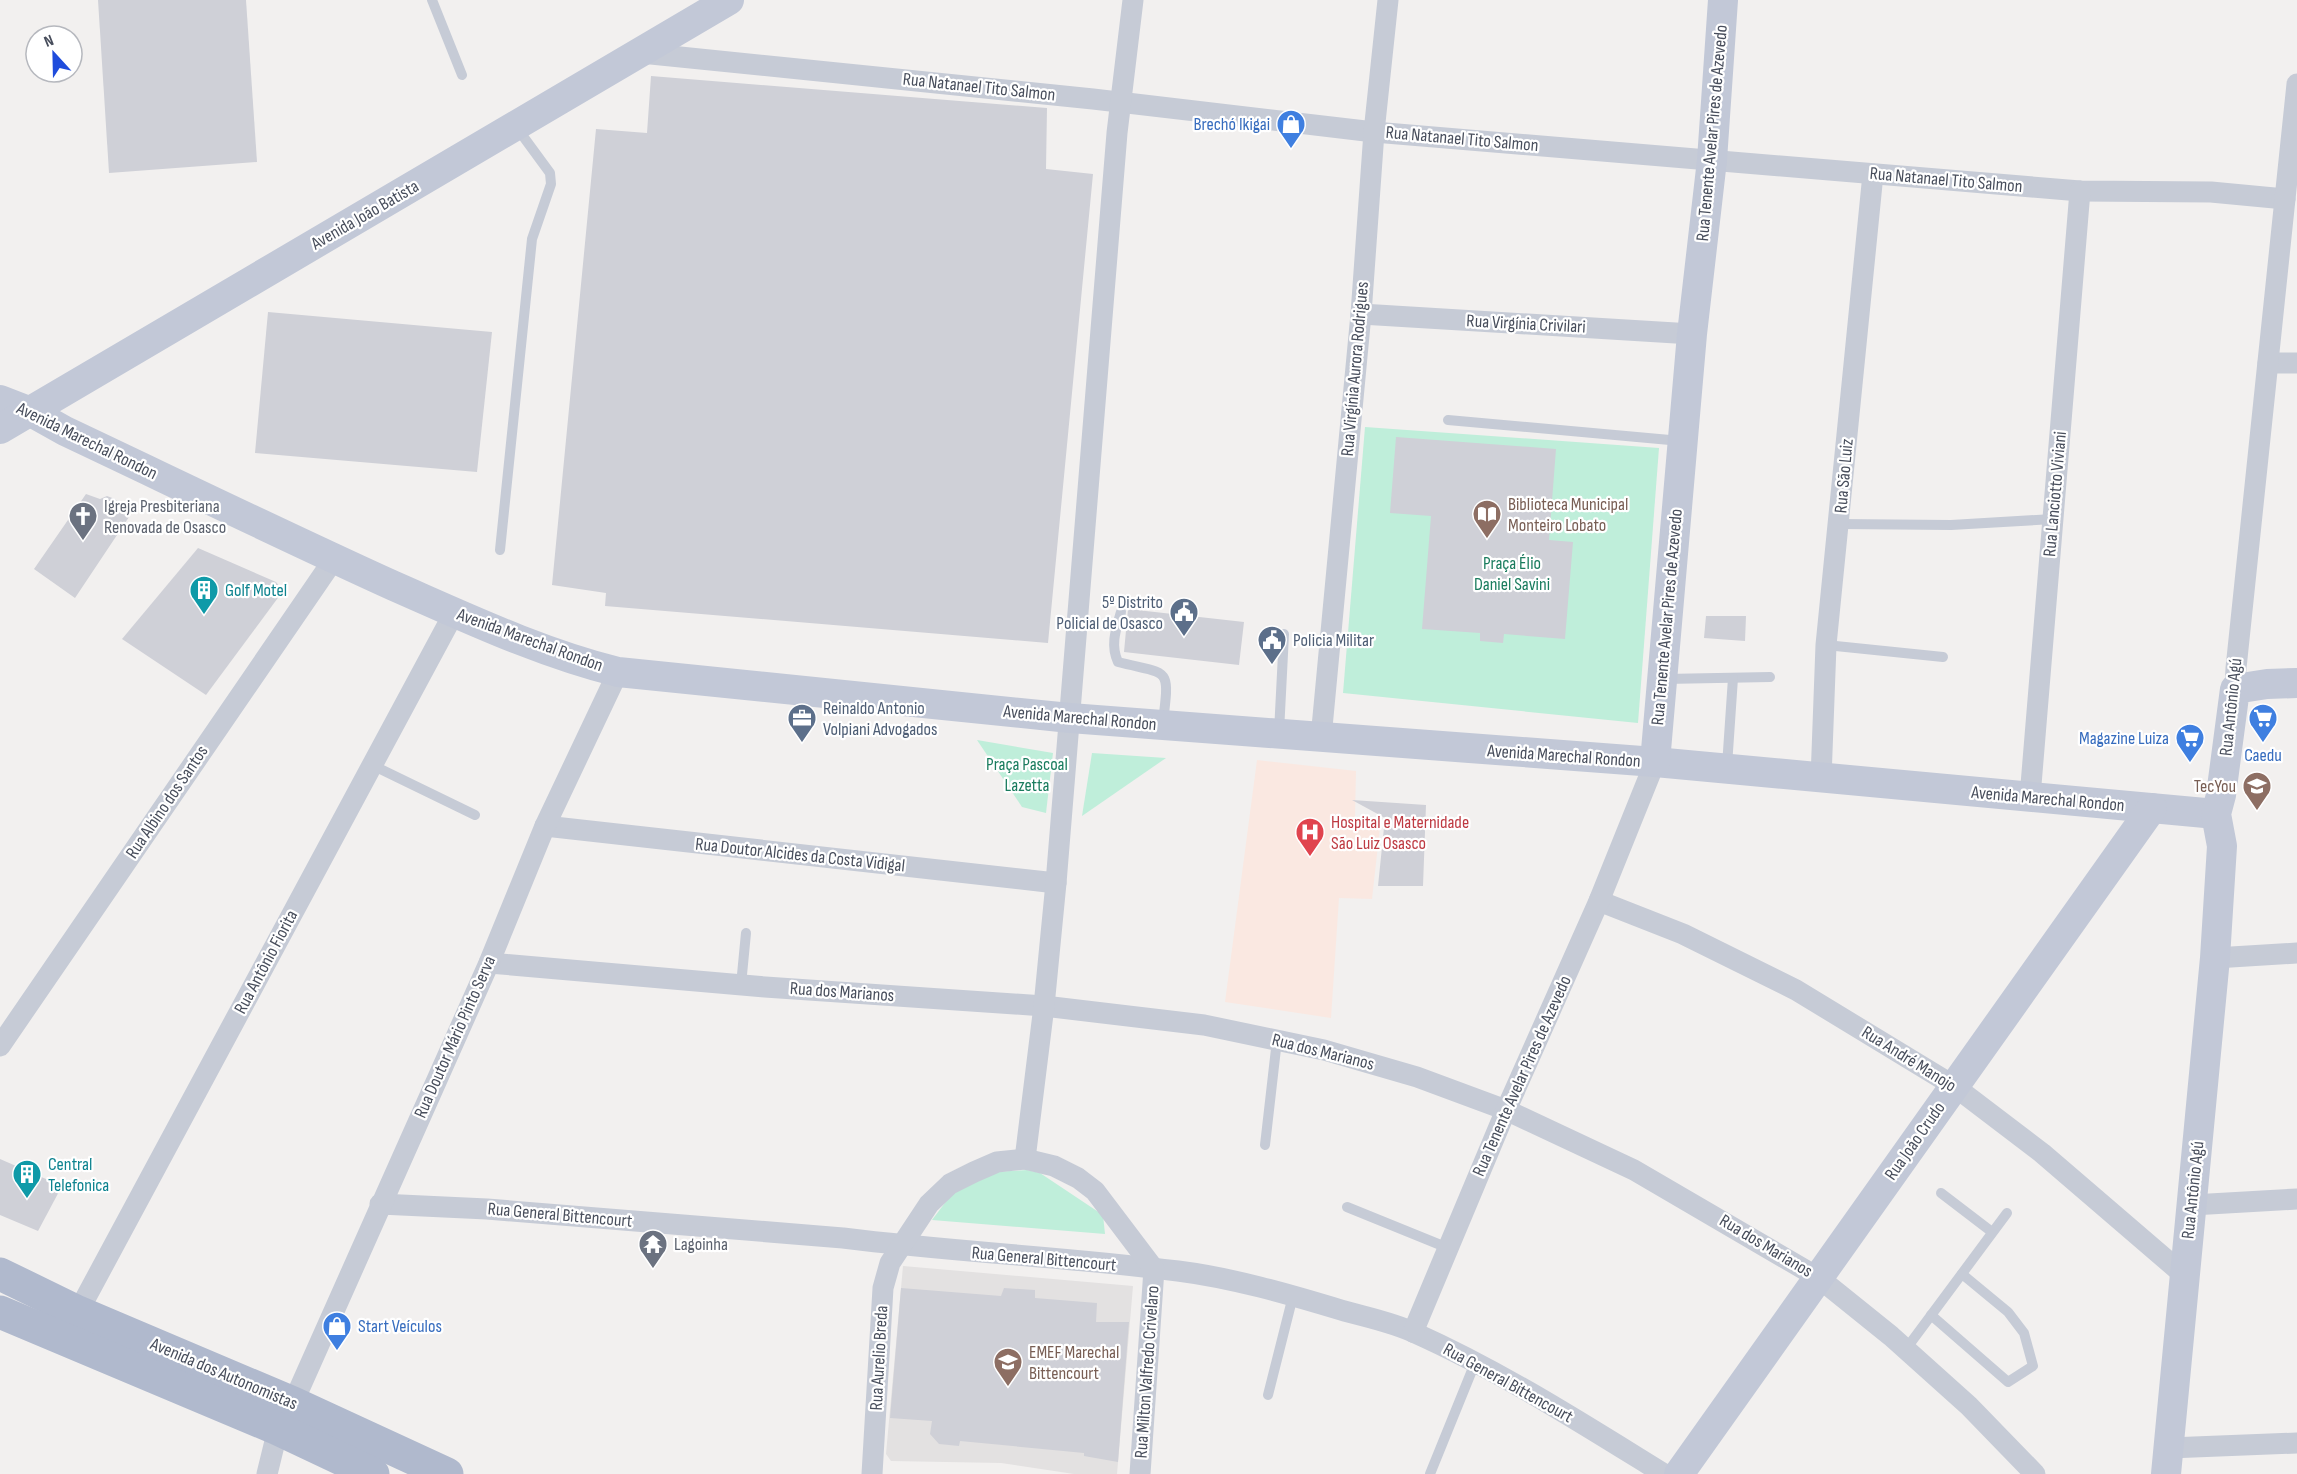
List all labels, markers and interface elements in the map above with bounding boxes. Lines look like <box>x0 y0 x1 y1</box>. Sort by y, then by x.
north arrow <box>24 24 84 84</box>
street label: Rua Tenente Avelar Pires de Azevedo <box>1692 24 1732 242</box>
text: N <box>41 31 56 52</box>
street label: Rua Natanael Tito Salmon <box>902 69 1056 105</box>
shop icon: Brechó Ikigai <box>1275 108 1307 150</box>
place label: Brechó Ikigai <box>1194 114 1270 135</box>
street label: Rua Natanael Tito Salmon <box>1385 122 1539 156</box>
street label: Rua Natanael Tito Salmon <box>1869 163 2023 197</box>
street label: Avenida João Batista <box>307 176 423 255</box>
street label: Rua Virgínia Aurora Rodrigues <box>1337 281 1373 457</box>
street label: Rua Virgínia Crivilari <box>1466 310 1586 338</box>
street label: Avenida Marechal Rondon <box>12 397 161 484</box>
street label: Rua Lanciotto Viviani <box>2039 430 2071 558</box>
street label: Rua São Luiz <box>1830 437 1858 514</box>
place label: Biblioteca Municipal Monteiro Lobato <box>1508 494 1628 536</box>
place label: Igreja Presbiteriana Renovada de Osasco <box>104 496 226 538</box>
library icon: Biblioteca Municipal Monteiro Lobato <box>1471 498 1503 540</box>
church icon: Igreja Presbiteriana Renovada de Osasco <box>67 500 99 542</box>
street label: Rua Tenente Avelar Pires de Azevedo <box>1647 508 1687 726</box>
park label: Praça Élio Daniel Savini <box>1474 553 1550 595</box>
building icon: Golf Motel <box>188 574 220 616</box>
place label: Golf Motel <box>225 580 287 601</box>
place label: 5º Distrito Policial de Osasco <box>1056 592 1163 634</box>
public building icon: 5º Distrito Policial de Osasco <box>1168 596 1200 638</box>
street label: Avenida Marechal Rondon <box>453 604 606 676</box>
public building icon: Policia Militar <box>1256 624 1288 666</box>
place label: Policia Militar <box>1293 630 1374 651</box>
street label: Rua Antônio Agú <box>2215 657 2247 757</box>
place label: Reinaldo Antonio Volpiani Advogados <box>823 698 938 740</box>
street label: Avenida Marechal Rondon <box>1002 701 1157 735</box>
office icon: Reinaldo Antonio Volpiani Advogados <box>786 702 818 744</box>
supermarket icon: Caedu <box>2247 702 2279 744</box>
supermarket icon: Magazine Luiza <box>2174 722 2206 764</box>
place label: Magazine Luiza <box>2079 728 2169 749</box>
street label: Avenida Marechal Rondon <box>1486 740 1641 772</box>
street label: Rua Albino dos Santos <box>121 741 213 863</box>
place label: Caedu <box>2244 745 2282 766</box>
park label: Praça Pascoal Lazetta <box>986 754 1068 796</box>
school or university icon: TecYou <box>2241 770 2273 812</box>
place label: TecYou <box>2194 776 2236 797</box>
street label: Avenida Marechal Rondon <box>1970 782 2125 816</box>
place label: Hospital e Maternidade São Luiz Osasco <box>1331 812 1469 854</box>
hospital icon: Hospital e Maternidade São Luiz Osasco <box>1294 816 1326 858</box>
street label: Rua Doutor Alcides da Costa Vidigal <box>694 834 906 876</box>
street label: Rua Antônio Fiorita <box>230 906 302 1017</box>
street label: Rua Doutor Mário Pinto Serva <box>410 953 500 1121</box>
street label: Rua Tenente Avelar Pires de Azevedo <box>1468 972 1576 1180</box>
street label: Rua dos Marianos <box>789 978 895 1006</box>
street label: Rua André Manojo <box>1858 1022 1960 1096</box>
street label: Rua dos Marianos <box>1270 1029 1376 1075</box>
street label: Rua João Crudo <box>1880 1098 1950 1184</box>
street label: Rua Antônio Agú <box>2177 1140 2209 1240</box>
place label: Central Telefonica <box>48 1154 109 1196</box>
building icon: Central Telefonica <box>11 1158 43 1200</box>
street label: Rua General Bittencourt <box>487 1198 634 1232</box>
street label: Rua dos Marianos <box>1716 1210 1816 1282</box>
temple icon: Lagoinha <box>637 1228 669 1270</box>
place label: Lagoinha <box>674 1234 728 1255</box>
street label: Rua General Bittencourt <box>971 1242 1118 1276</box>
street label: Rua Milton Valfredo Crivelaro <box>1130 1285 1164 1459</box>
street label: Rua Aurelio Breda <box>866 1305 892 1411</box>
shop icon: Start Veículos <box>321 1310 353 1352</box>
place label: Start Veículos <box>358 1316 442 1337</box>
street label: Avenida dos Autonomistas <box>146 1333 301 1414</box>
street label: Rua General Bittencourt <box>1440 1339 1577 1428</box>
place label: EMEF Marechal Bittencourt <box>1029 1342 1119 1384</box>
school or university icon: EMEF Marechal Bittencourt <box>992 1346 1024 1388</box>

